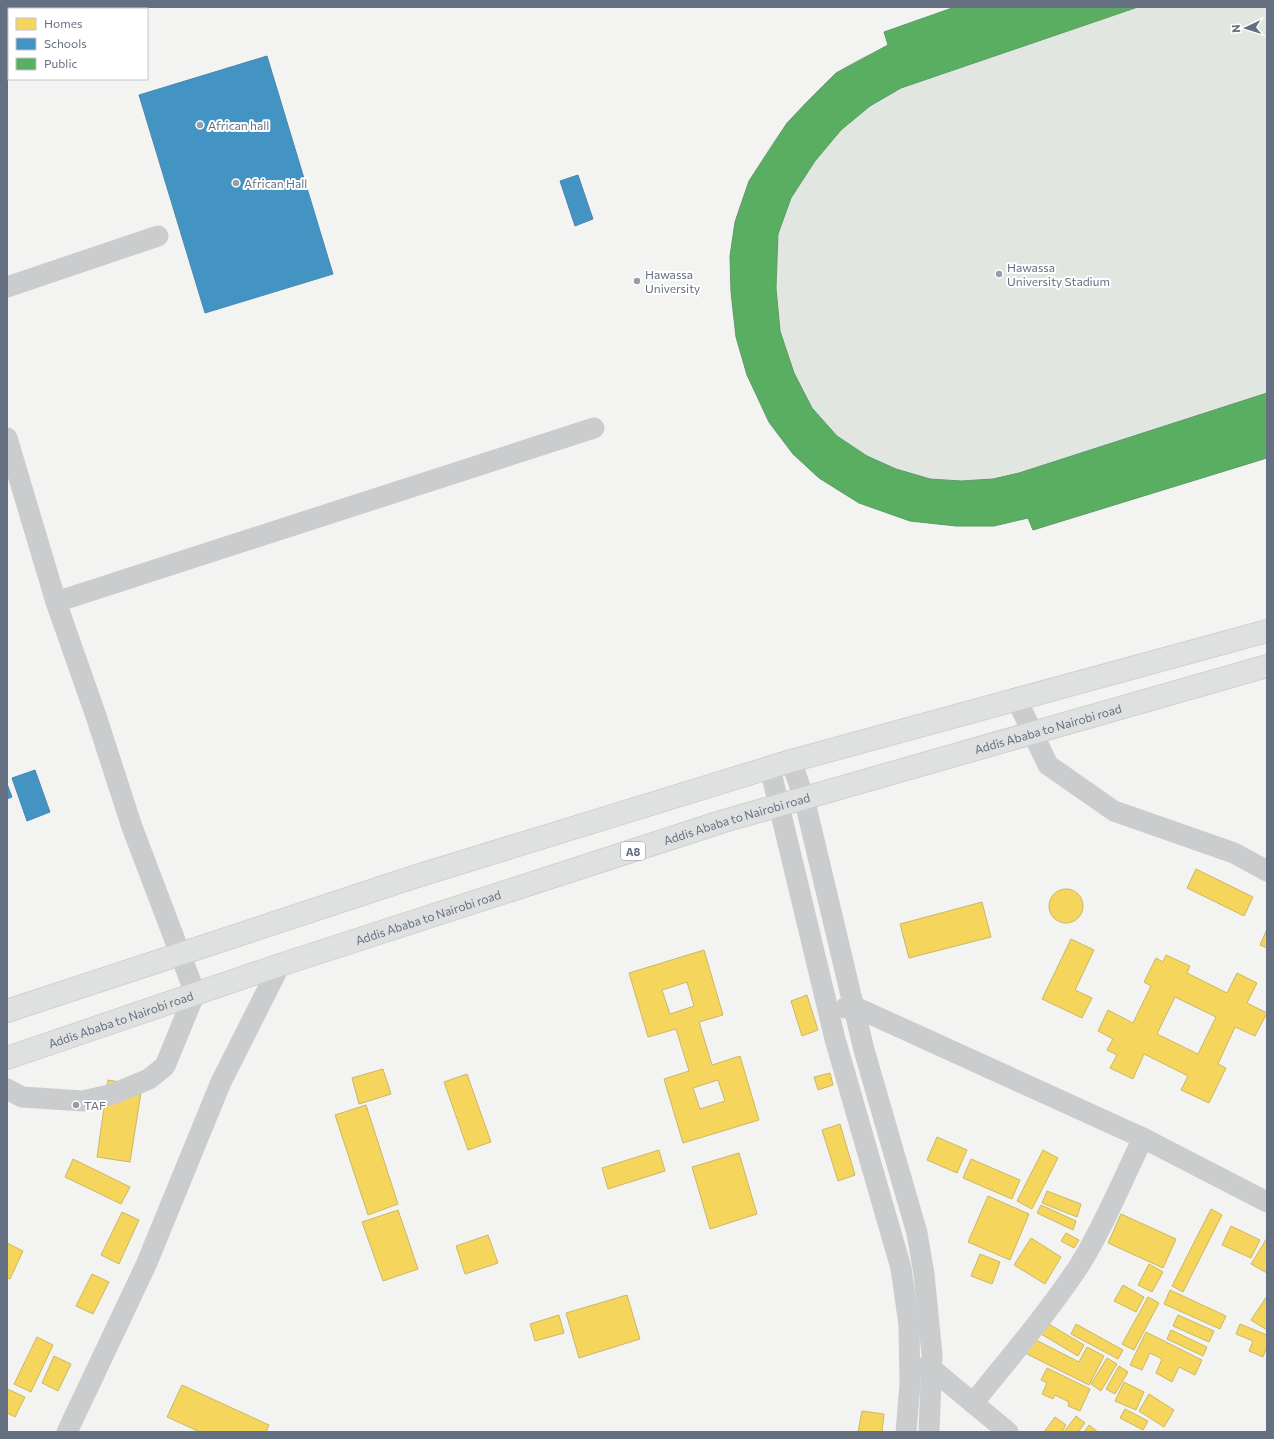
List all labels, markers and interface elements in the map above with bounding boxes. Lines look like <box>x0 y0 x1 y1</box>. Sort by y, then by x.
legend <box>8 8 148 80</box>
north arrow <box>1226 8 1266 48</box>
text: Homes <box>44 16 82 30</box>
text: N <box>1229 24 1242 33</box>
text: Schools <box>44 36 87 50</box>
text: Public <box>44 56 77 70</box>
place label: African hall <box>208 118 269 132</box>
marker: African hall <box>195 120 205 130</box>
place label: African Hall <box>244 176 307 190</box>
marker: African Hall <box>231 178 241 188</box>
place label: Hawassa University Stadium <box>1007 260 1110 288</box>
place label: Hawassa University <box>645 267 700 295</box>
marker: Hawassa University Stadium <box>994 269 1004 279</box>
marker: Hawassa University <box>632 276 642 286</box>
street label: Addis Ababa to Nairobi road <box>973 701 1123 756</box>
street label: Addis Ababa to Nairobi road <box>662 790 811 847</box>
road number: A8 <box>621 842 645 860</box>
street label: Addis Ababa to Nairobi road <box>353 887 503 947</box>
street label: Addis Ababa to Nairobi road <box>46 988 195 1050</box>
place label: TAF <box>84 1098 106 1112</box>
marker: TAF <box>71 1100 81 1110</box>

